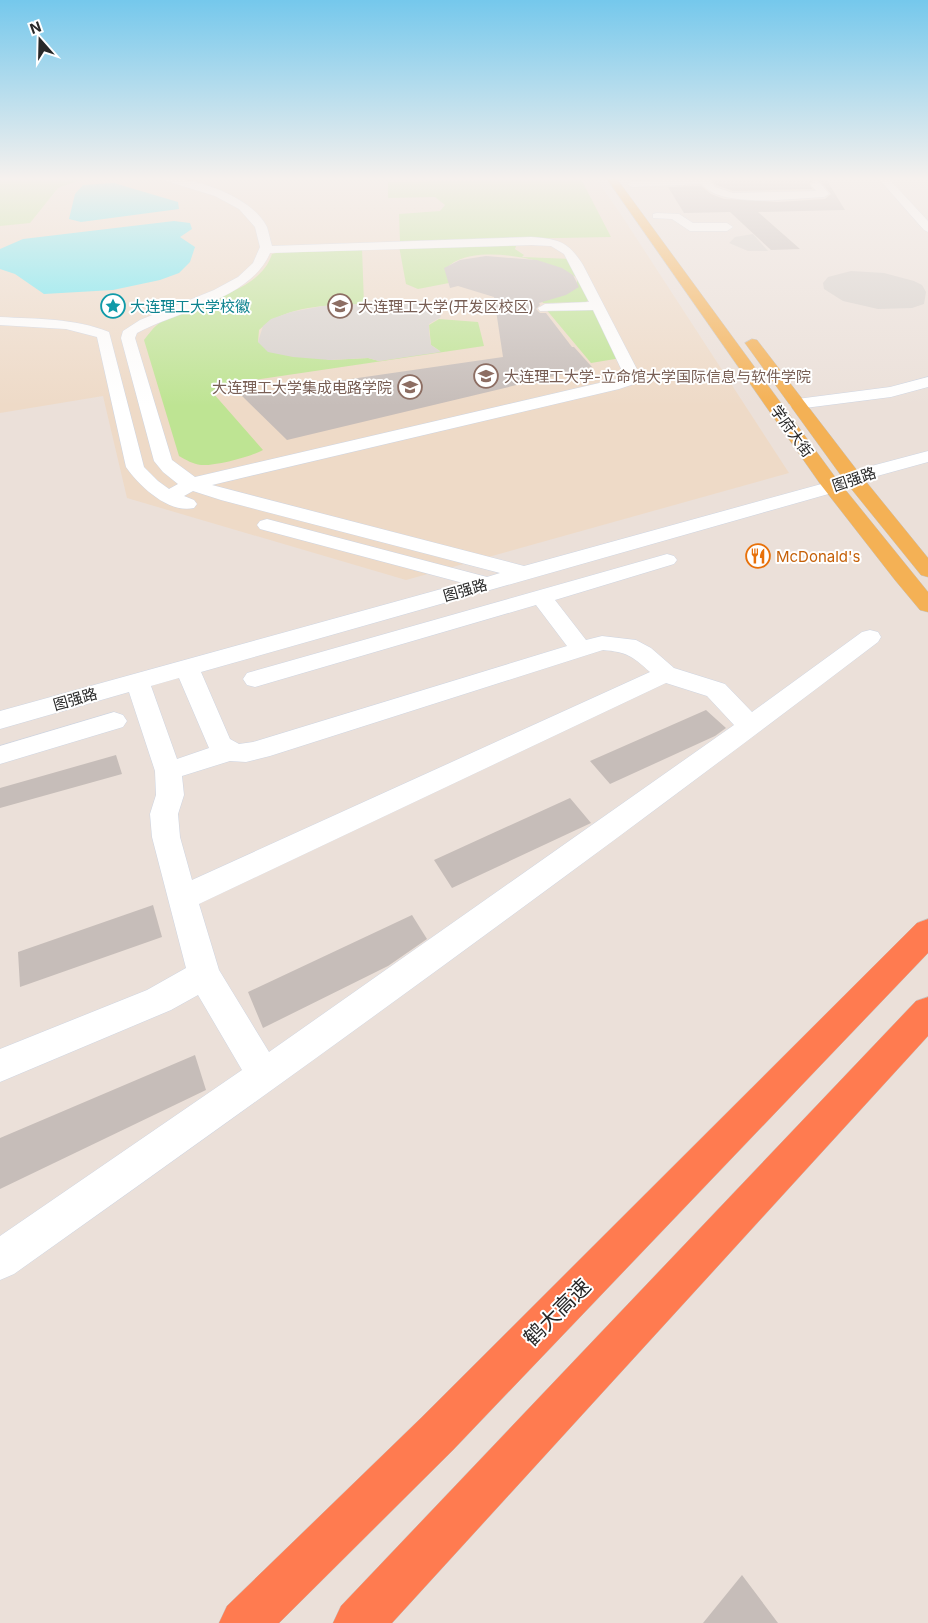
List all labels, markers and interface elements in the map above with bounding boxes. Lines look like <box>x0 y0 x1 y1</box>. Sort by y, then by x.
north arrow <box>15 15 65 65</box>
text: N <box>27 18 43 37</box>
place icon: 大连理工大学校徽 <box>100 293 126 319</box>
school or university icon: 大连理工大学(开发区校区) <box>327 293 353 319</box>
place label: 大连理工大学校徽 <box>130 297 250 316</box>
place label: 大连理工大学(开发区校区) <box>358 297 534 316</box>
school or university icon: 大连理工大学-立命馆大学国际信息与软件学院 <box>473 363 499 389</box>
place label: 大连理工大学-立命馆大学国际信息与软件学院 <box>504 367 811 386</box>
school or university icon: 大连理工大学集成电路学院 <box>397 374 423 400</box>
place label: 大连理工大学集成电路学院 <box>212 378 392 397</box>
street label: 学府大街 <box>767 401 817 461</box>
street label: 图强路 <box>830 463 878 495</box>
restaurant icon: McDonald's <box>745 543 771 569</box>
place label: McDonald's <box>776 547 861 566</box>
street label: 图强路 <box>441 575 489 605</box>
street label: 图强路 <box>51 684 99 714</box>
street label: 鹤大高速 <box>518 1273 596 1351</box>

